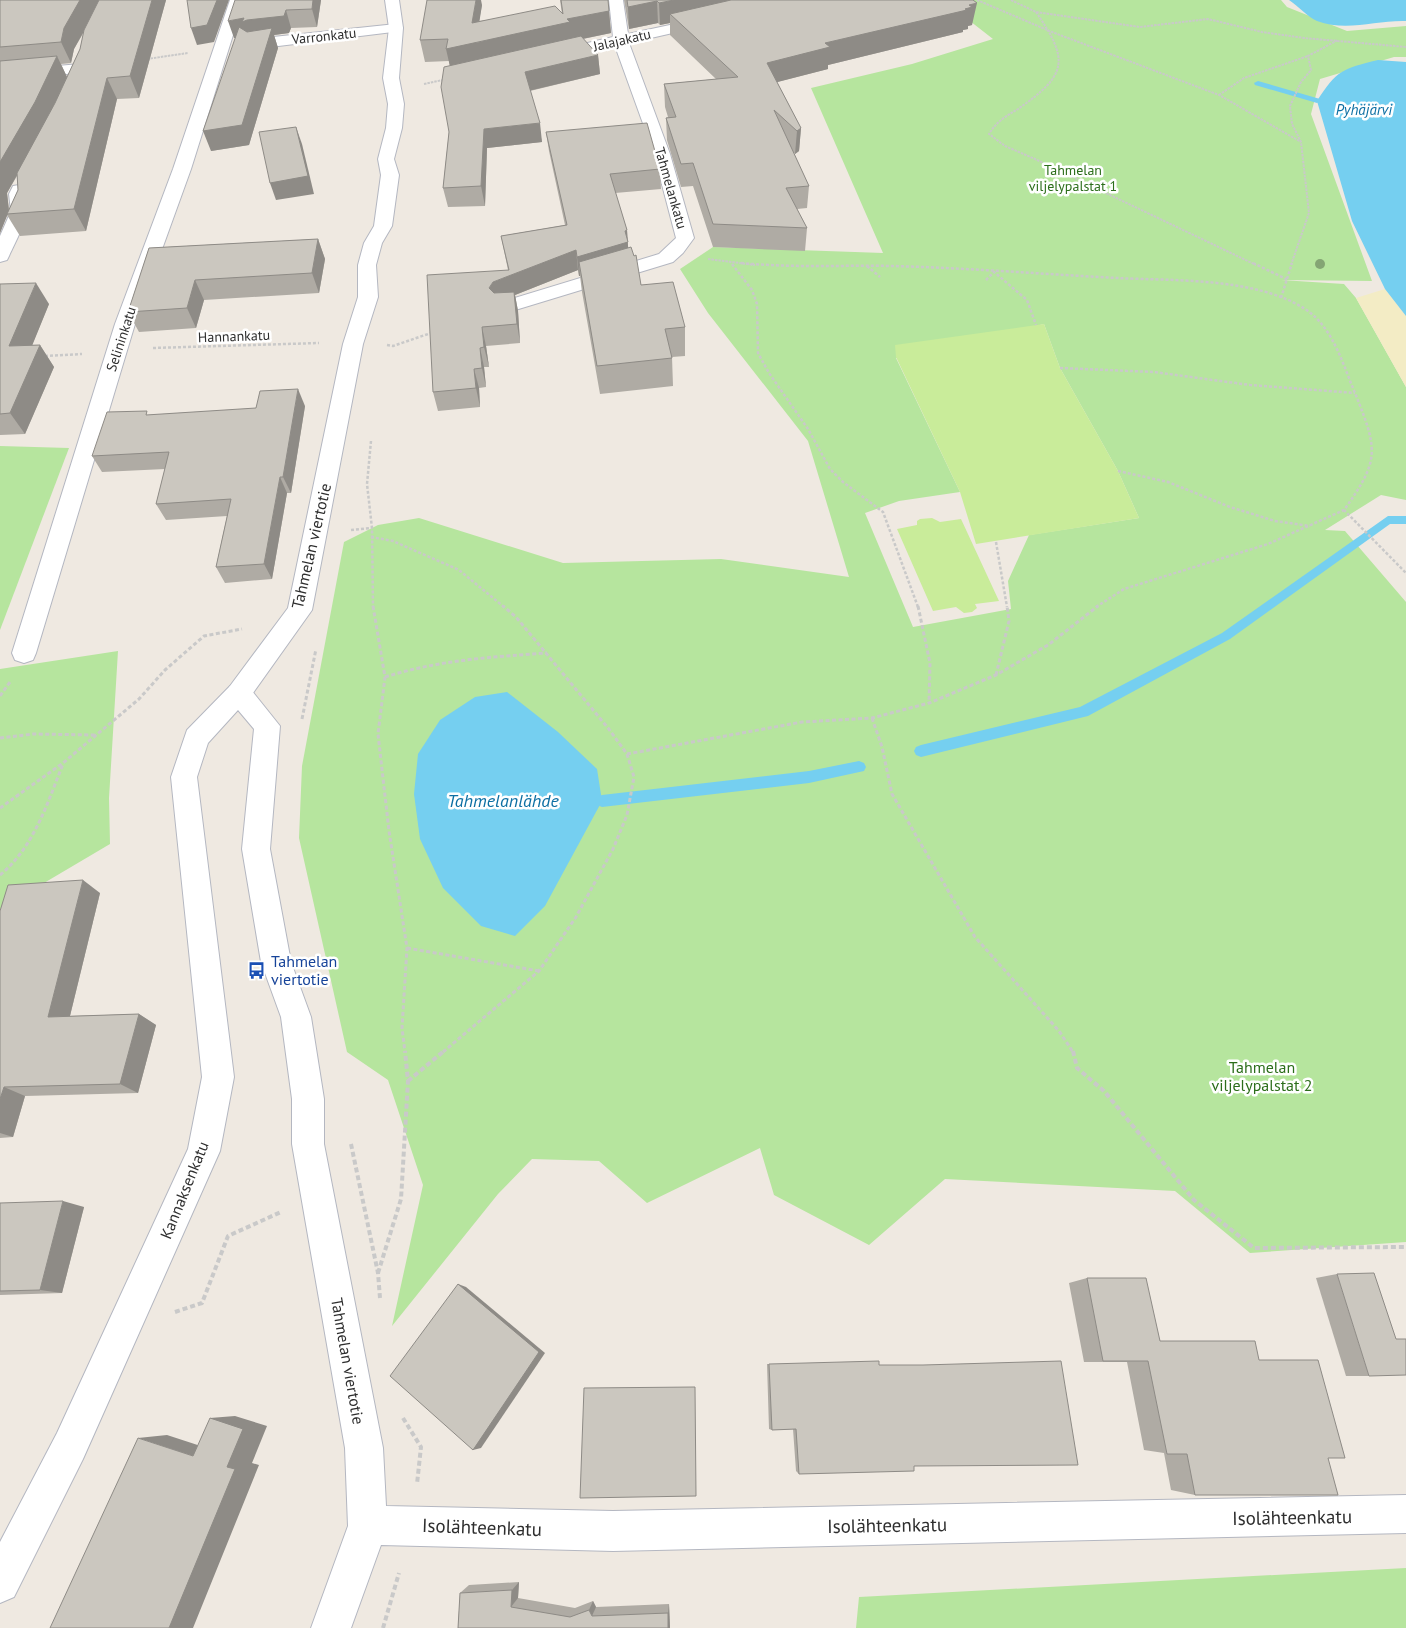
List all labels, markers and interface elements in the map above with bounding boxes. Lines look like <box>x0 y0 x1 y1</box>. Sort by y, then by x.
street label: Varronkatu <box>290 24 357 48</box>
street label: Jalajakatu <box>590 25 653 56</box>
water label: Pyhäjärvi <box>1336 100 1393 119</box>
street label: Tahmelankatu <box>651 145 691 231</box>
park label: Tahmelan viljelypalstat 1 <box>1029 161 1117 195</box>
street label: Selininkatu <box>102 304 140 374</box>
street label: Hannankatu <box>198 326 270 346</box>
street label: Tahmelan viertotie <box>287 481 335 611</box>
water label: Tahmelanlähde <box>447 789 559 812</box>
place label: Tahmelan viertotie <box>271 951 337 989</box>
bus stop icon: Tahmelan viertotie <box>247 960 267 980</box>
park label: Tahmelan viljelypalstat 2 <box>1212 1057 1312 1095</box>
street label: Kannaksenkatu <box>155 1138 213 1242</box>
street label: Tahmelan viertotie <box>327 1296 369 1426</box>
street label: Isolähteenkatu <box>1232 1504 1352 1530</box>
street label: Isolähteenkatu <box>827 1512 947 1538</box>
street label: Isolähteenkatu <box>422 1513 542 1541</box>

